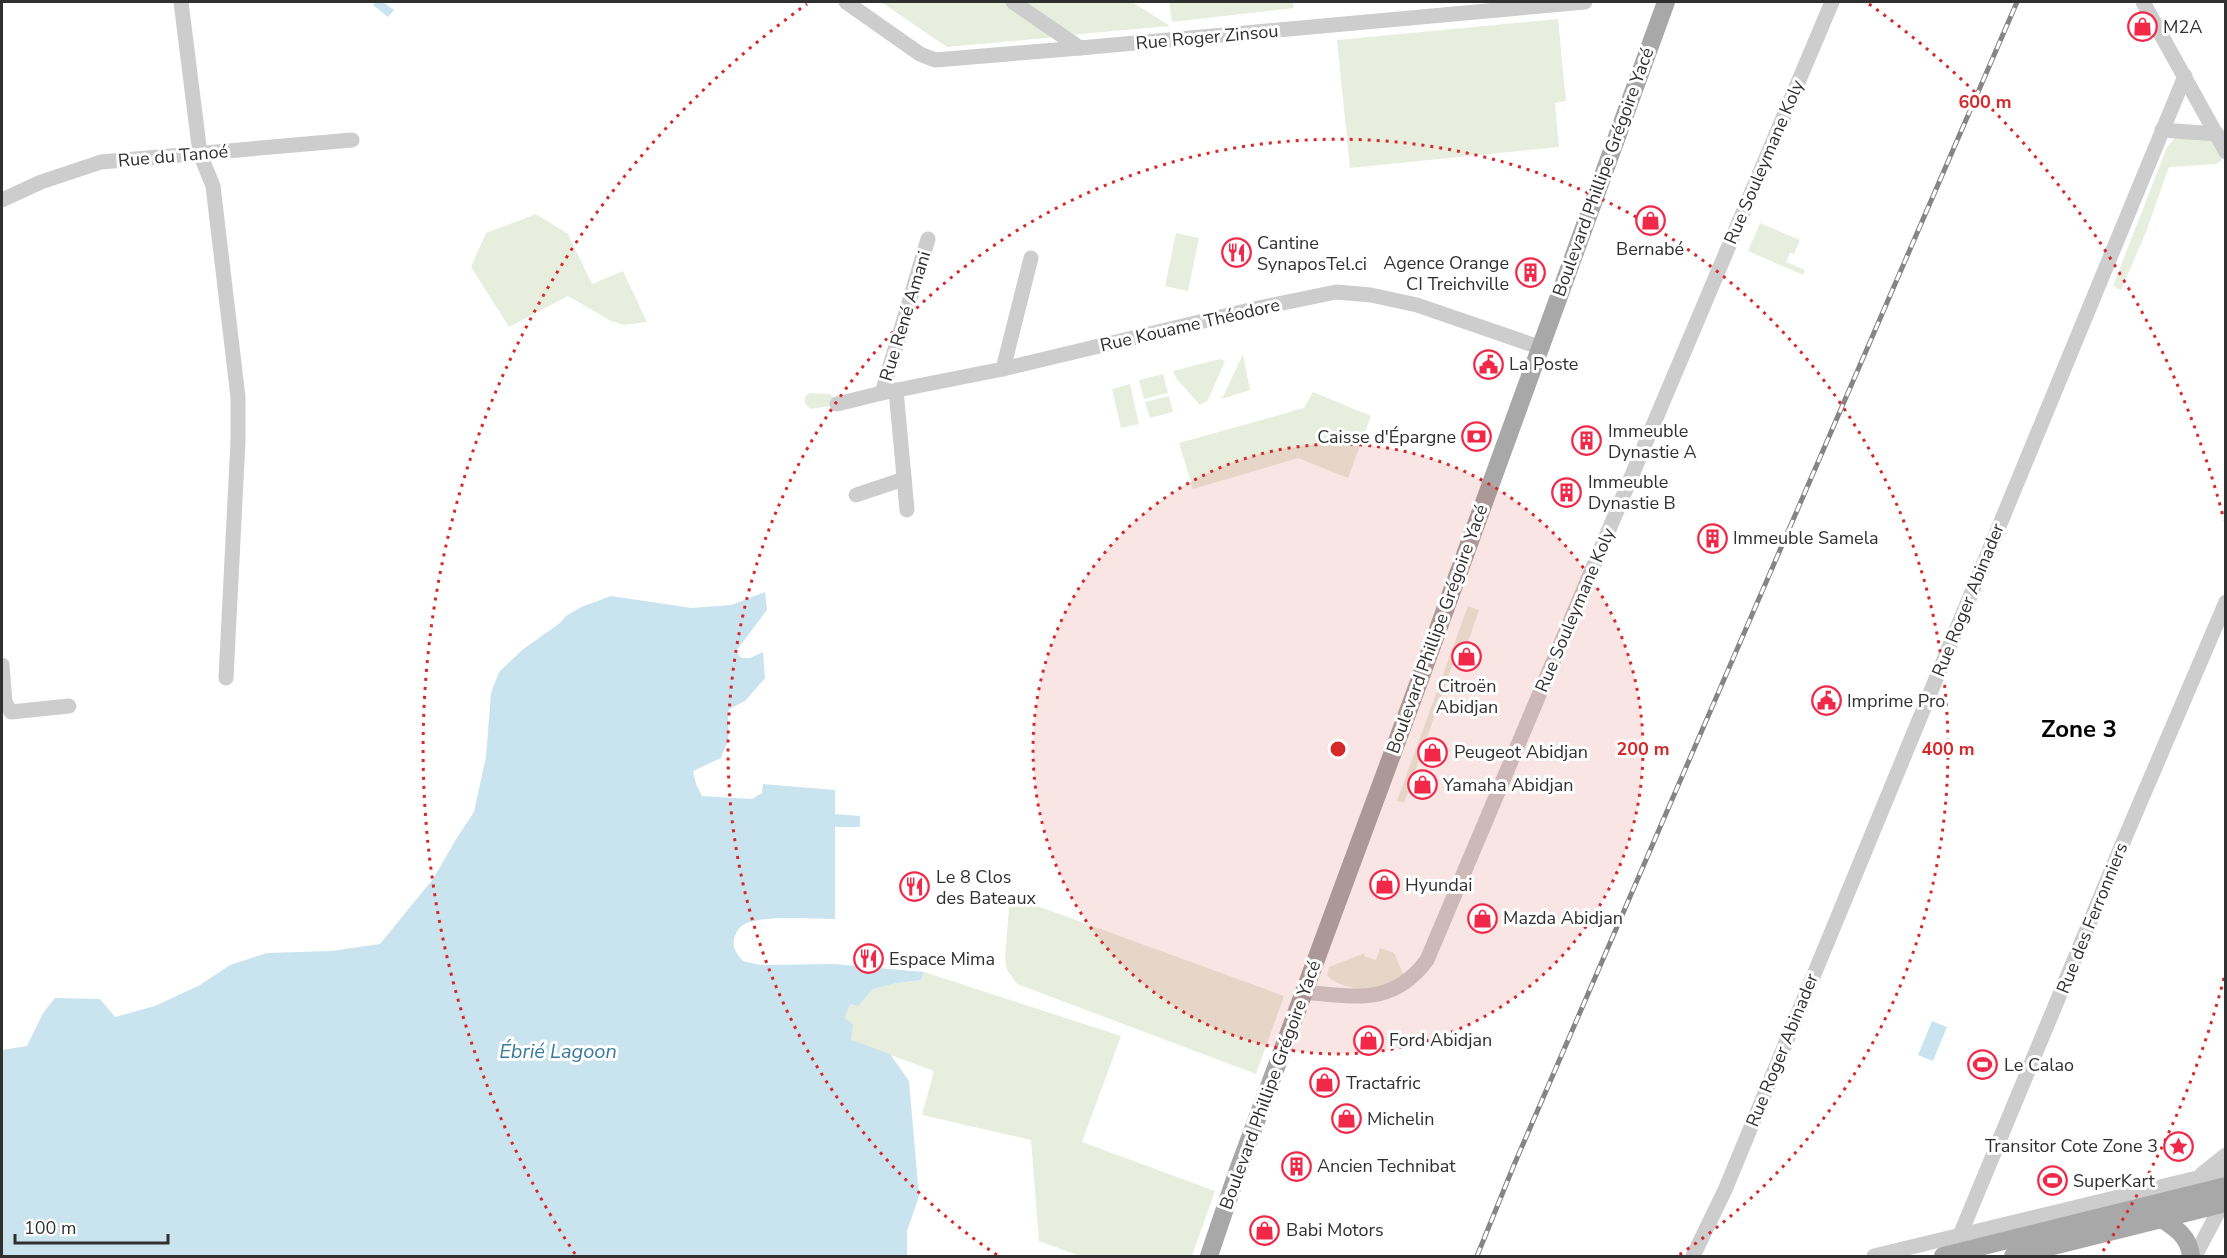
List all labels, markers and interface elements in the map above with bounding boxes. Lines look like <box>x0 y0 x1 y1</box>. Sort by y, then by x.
shop icon: M2A <box>2126 11 2158 43</box>
place label: M2A <box>2163 15 2202 39</box>
street label: Rue Roger Zinsou <box>1135 19 1279 55</box>
street label: Boulevard Phillipe Grégoire Yacé <box>1547 44 1659 300</box>
street label: Rue Souleymane Koly <box>1719 76 1810 248</box>
text: 600 m <box>1958 90 2012 114</box>
street label: Rue du Tanoé <box>117 139 229 173</box>
shop icon: Bernabé <box>1634 204 1666 236</box>
place label: Cantine SynaposTel.ci <box>1257 231 1367 276</box>
restaurant icon: Cantine SynaposTel.ci <box>1220 237 1252 269</box>
place label: Bernabé <box>1616 237 1684 261</box>
street label: Rue René Amani <box>874 248 936 384</box>
place label: Agence Orange CI Treichville <box>1383 251 1509 296</box>
building icon: Agence Orange CI Treichville <box>1514 257 1546 289</box>
street label: Rue Kouame Théodore <box>1098 293 1282 357</box>
public building icon: La Poste <box>1472 348 1504 380</box>
place label: La Poste <box>1509 352 1578 376</box>
place label: Immeuble Dynastie A <box>1608 419 1697 464</box>
bank icon: Caisse d'Épargne <box>1461 421 1493 453</box>
place label: Caisse d'Épargne <box>1317 425 1456 449</box>
building icon: Immeuble Dynastie A <box>1571 425 1603 457</box>
place label: Immeuble Dynastie B <box>1588 470 1676 515</box>
building icon: Immeuble Dynastie B <box>1551 476 1583 508</box>
street label: Boulevard Phillipe Grégoire Yacé <box>1381 501 1493 757</box>
street label: Rue Roger Abinader <box>1926 519 2010 680</box>
building icon: Immeuble Samela <box>1696 522 1728 554</box>
street label: Rue Souleymane Koly <box>1530 524 1621 696</box>
place label: Immeuble Samela <box>1733 526 1879 550</box>
shop icon: Citroën Abidjan <box>1451 641 1483 673</box>
place label: Citroën Abidjan <box>1436 674 1498 719</box>
public building icon: Imprime Pro <box>1810 685 1842 717</box>
place label: Imprime Pro <box>1847 689 1945 713</box>
district label: Zone 3 <box>2041 713 2117 745</box>
shop icon: Peugeot Abidjan <box>1417 736 1449 768</box>
text: 200 m <box>1616 737 1670 761</box>
text: 400 m <box>1921 737 1975 761</box>
centre of rings <box>1328 739 1348 759</box>
place label: Peugeot Abidjan <box>1454 740 1588 764</box>
shop icon: Yamaha Abidjan <box>1406 769 1438 801</box>
place label: Yamaha Abidjan <box>1442 773 1574 797</box>
street label: Rue des Ferronniers <box>2051 839 2133 997</box>
place label: Le 8 Clos des Bateaux <box>936 865 1036 910</box>
shop icon: Hyundai <box>1368 869 1400 901</box>
restaurant icon: Le 8 Clos des Bateaux <box>899 871 931 903</box>
place label: Hyundai <box>1405 873 1472 897</box>
shop icon: Mazda Abidjan <box>1466 902 1498 934</box>
place label: Mazda Abidjan <box>1503 906 1623 930</box>
restaurant icon: Espace Mima <box>852 943 884 975</box>
place label: Espace Mima <box>889 947 995 971</box>
street label: Boulevard Phillipe Grégoire Yacé <box>1214 957 1326 1213</box>
street label: Rue Roger Abinader <box>1740 969 1824 1130</box>
shop icon: Ford Abidjan <box>1352 1024 1384 1056</box>
place label: Ford Abidjan <box>1389 1028 1492 1052</box>
water label: Ébrié Lagoon <box>499 1038 617 1065</box>
sports icon: Le Calao <box>1967 1049 1999 1081</box>
place label: Le Calao <box>2004 1053 2074 1077</box>
shop icon: Tractafric <box>1309 1067 1341 1099</box>
place label: Tractafric <box>1346 1071 1420 1095</box>
shop icon: Michelin <box>1330 1103 1362 1135</box>
place label: Michelin <box>1367 1107 1434 1131</box>
place icon: Transitor Cote Zone 3 <box>2163 1130 2195 1162</box>
place label: Transitor Cote Zone 3 <box>1985 1134 2158 1158</box>
building icon: Ancien Technibat <box>1280 1150 1312 1182</box>
place label: Ancien Technibat <box>1317 1154 1456 1178</box>
sports icon: SuperKart <box>2036 1165 2068 1197</box>
place label: SuperKart <box>2073 1169 2155 1193</box>
scale bar <box>15 1207 168 1245</box>
shop icon: Babi Motors <box>1249 1214 1281 1246</box>
text: 100 m <box>24 1216 76 1240</box>
place label: Babi Motors <box>1286 1218 1384 1242</box>

